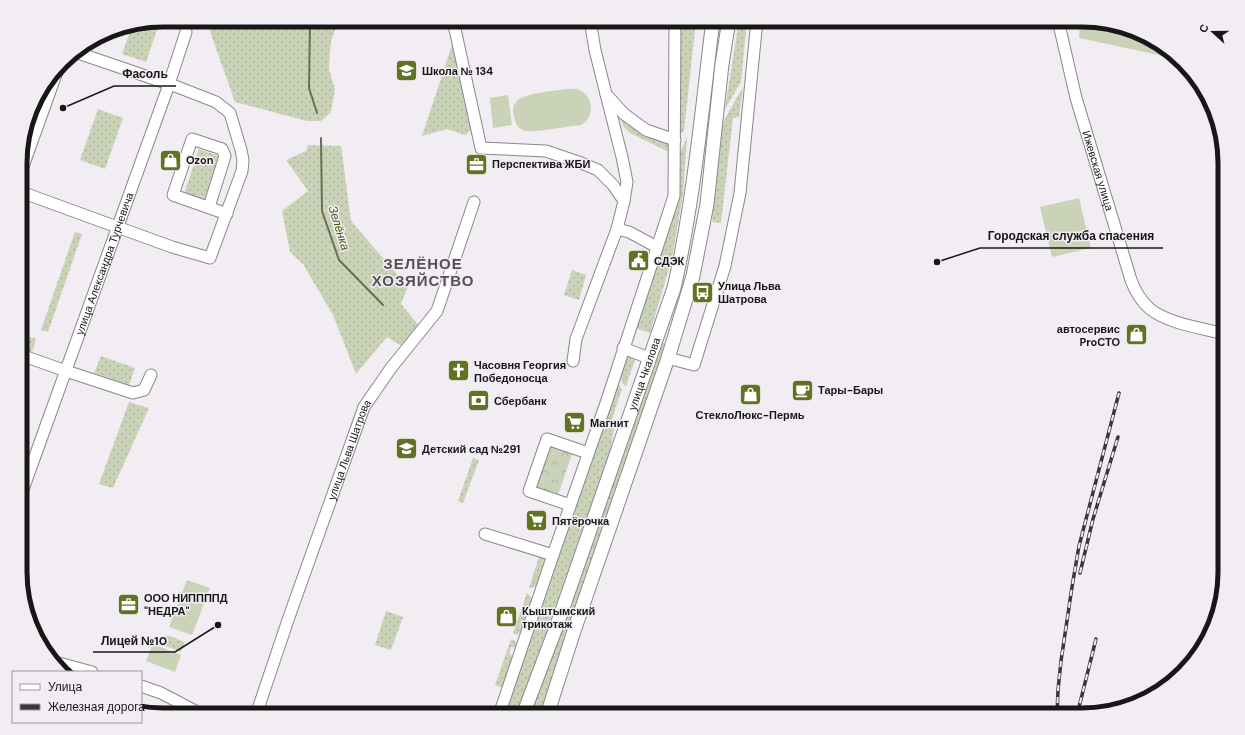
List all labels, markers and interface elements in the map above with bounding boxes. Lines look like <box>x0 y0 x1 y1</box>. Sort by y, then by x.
north arrow <box>1193 12 1233 52</box>
text: С <box>1196 22 1212 35</box>
school or university icon: Школа № 134 <box>393 58 419 84</box>
callout: Фасоль <box>114 62 176 86</box>
place label: Школа № 134 <box>422 64 493 78</box>
text: Фасоль <box>122 66 168 82</box>
street label: Ижевская улица <box>1079 129 1117 213</box>
shop icon: Ozon <box>157 147 183 173</box>
office icon: Перспектива ЖБИ <box>463 151 489 177</box>
place label: Ozon <box>186 153 214 167</box>
place label: Перспектива ЖБИ <box>492 157 590 171</box>
street label: улица Александра Турчевича <box>72 190 137 337</box>
water label: Зелёнка <box>325 204 353 253</box>
callout: Городская служба спасения <box>980 224 1163 248</box>
text: Городская служба спасения <box>988 228 1154 244</box>
public building icon: СДЭК <box>626 248 652 274</box>
district label: ЗЕЛЁНОЕ ХОЗЯЙСТВО <box>372 254 474 291</box>
place label: СДЭК <box>654 254 684 268</box>
bus stop icon: Улица Льва Шатрова <box>690 279 716 305</box>
place label: Улица Льва Шатрова <box>718 279 782 306</box>
place label: автосервис ProСТО <box>1057 322 1120 349</box>
shop icon: автосервис ProСТО <box>1123 322 1149 348</box>
street label: улица Чкалова <box>625 335 664 412</box>
church icon: Часовня Георгия Победоносца <box>445 358 471 384</box>
place label: Часовня Георгия Победоносца <box>474 358 566 385</box>
cafe icon: Тары-Бары <box>789 377 815 403</box>
shop icon: СтеклоЛюкс-Пермь <box>737 382 763 408</box>
place label: Тары-Бары <box>818 383 883 397</box>
bank icon: Сбербанк <box>465 388 491 414</box>
place label: Сбербанк <box>494 394 547 408</box>
street label: улица Льва Шатрова <box>324 396 375 502</box>
place label: СтеклоЛюкс-Пермь <box>695 408 805 422</box>
supermarket icon: Магнит <box>562 410 588 436</box>
place label: Магнит <box>590 416 629 430</box>
school or university icon: Детский сад №291 <box>393 436 419 462</box>
place label: Детский сад №291 <box>422 442 520 456</box>
supermarket icon: Пятёрочка <box>524 508 550 534</box>
place label: Пятёрочка <box>552 514 610 528</box>
office icon: ООО НИППППД "НЕДРА" <box>115 591 141 617</box>
place label: ООО НИППППД "НЕДРА" <box>144 591 228 618</box>
shop icon: Кыштымский трикотаж <box>494 604 520 630</box>
place label: Кыштымский трикотаж <box>522 604 595 631</box>
callout: Лицей №10 <box>93 628 175 652</box>
text: Лицей №10 <box>101 633 167 649</box>
legend <box>12 671 142 723</box>
text: Улица <box>48 679 82 695</box>
text: Железная дорога <box>48 699 145 715</box>

